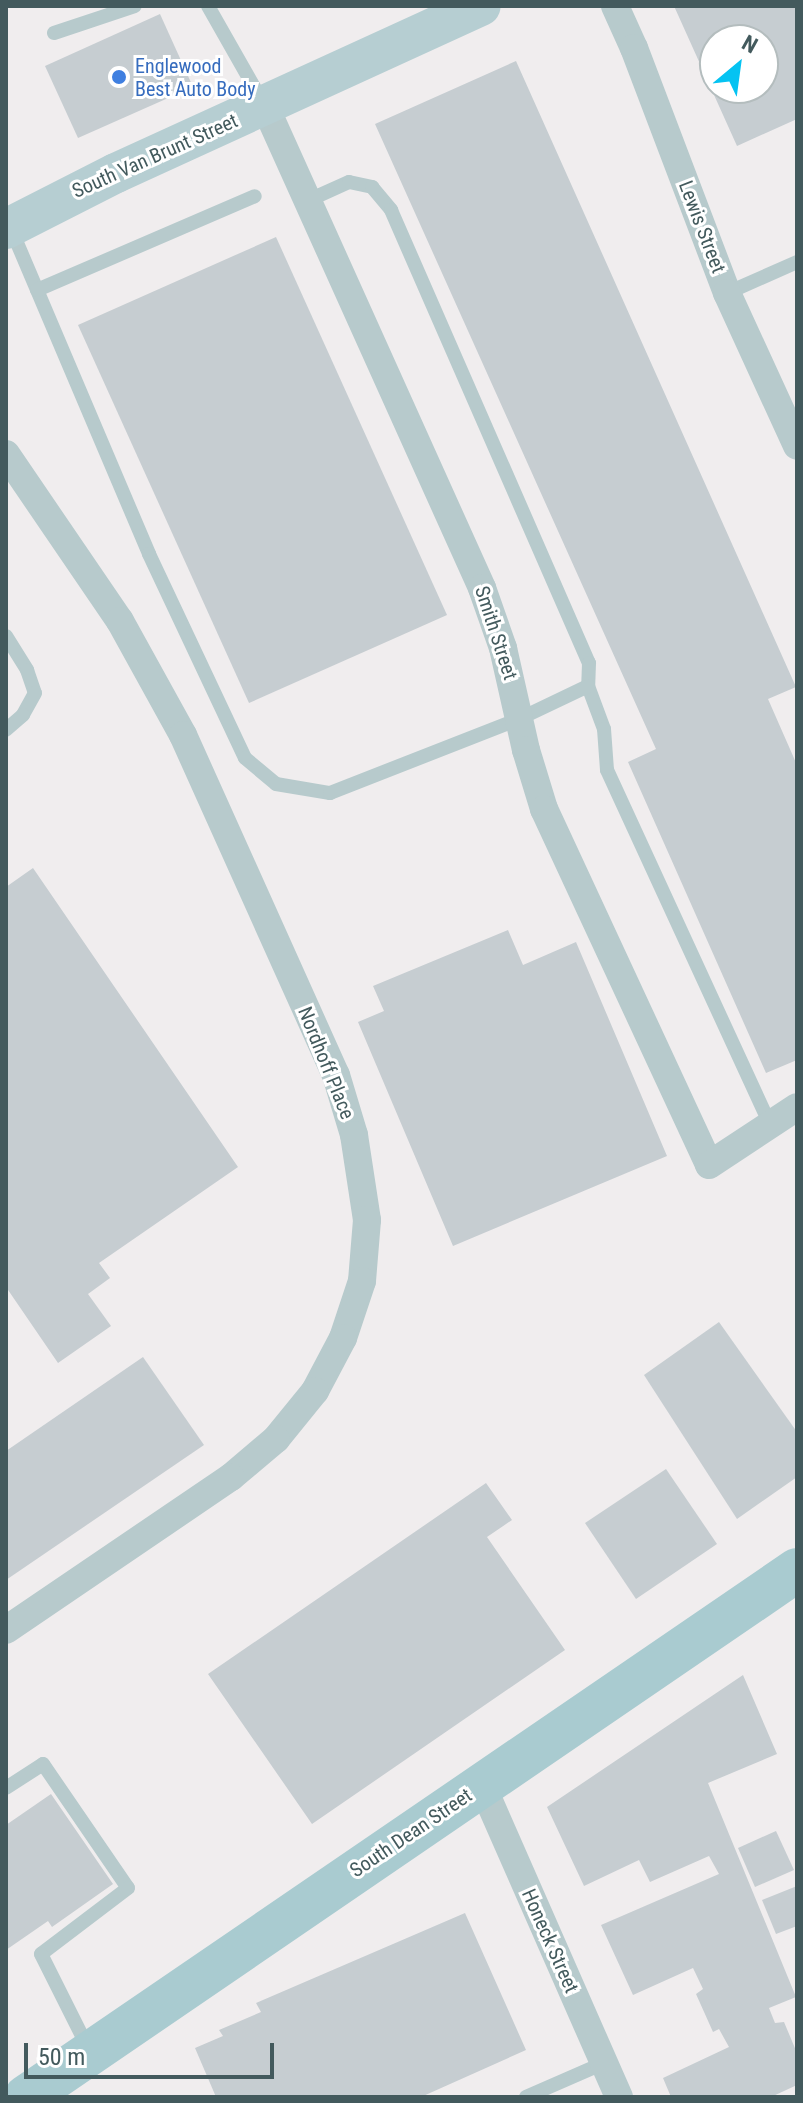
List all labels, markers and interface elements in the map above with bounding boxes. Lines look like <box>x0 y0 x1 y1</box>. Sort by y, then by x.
north arrow <box>699 24 779 104</box>
text: N <box>738 30 762 59</box>
place label: Englewood Best Auto Body <box>135 54 256 101</box>
marker: Englewood Best Auto Body <box>110 68 128 86</box>
street label: South Van Brunt Street <box>69 109 241 203</box>
street label: Lewis Street <box>673 177 731 277</box>
street label: Smith Street <box>470 583 522 683</box>
street label: Nordhoff Place <box>293 1003 359 1123</box>
street label: South Dean Street <box>346 1783 476 1883</box>
street label: Honeck Street <box>516 1885 584 1997</box>
scale bar <box>28 2027 278 2077</box>
text: 50 m <box>38 2043 85 2071</box>

